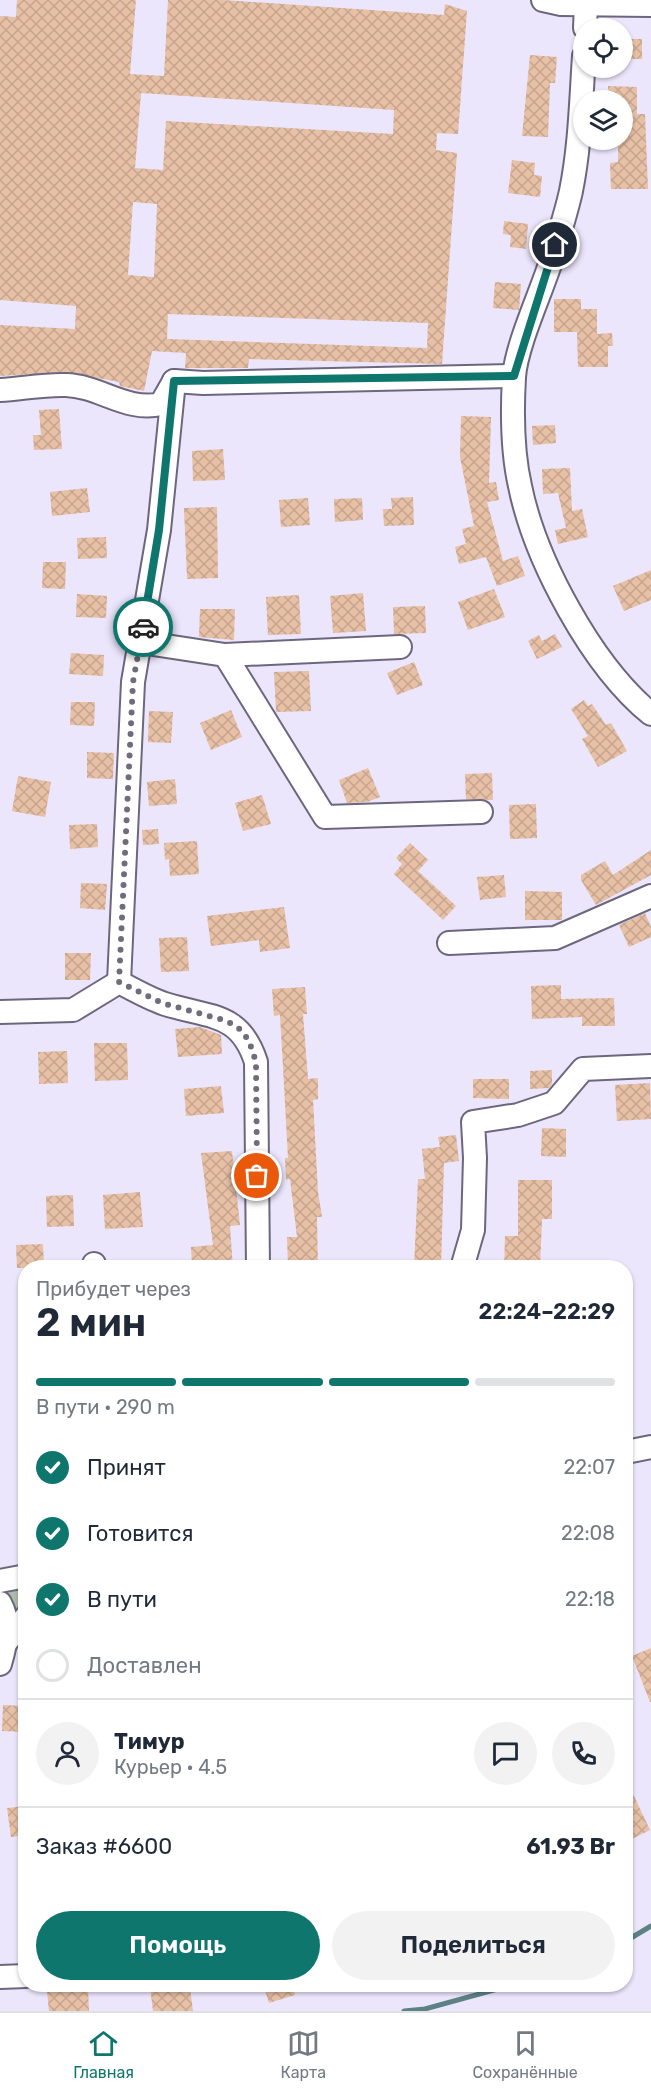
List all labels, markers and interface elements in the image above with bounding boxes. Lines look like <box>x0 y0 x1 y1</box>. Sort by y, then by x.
map controls <box>573 18 633 150</box>
button: locate <box>573 18 633 78</box>
button: layers <box>573 90 633 150</box>
pin <box>529 219 580 270</box>
icon: home <box>538 228 571 261</box>
courier <box>113 597 173 657</box>
icon: car <box>127 611 160 644</box>
pin <box>231 1150 282 1201</box>
icon: bag <box>240 1159 273 1192</box>
text: Прибудет через <box>36 1277 191 1301</box>
text: 22:24–22:29 <box>479 1298 615 1325</box>
text: 2 мин <box>36 1300 146 1346</box>
text: В пути · 290 m <box>36 1395 175 1419</box>
icon: check <box>36 1451 69 1484</box>
text: Принят <box>87 1454 166 1481</box>
text: 22:07 <box>563 1455 615 1479</box>
icon: check <box>36 1517 69 1550</box>
text: Готовится <box>87 1520 193 1547</box>
text: 22:08 <box>561 1521 615 1545</box>
icon: check <box>36 1583 69 1616</box>
text: В пути <box>87 1586 157 1613</box>
text: 22:18 <box>565 1587 615 1611</box>
text: Доставлен <box>87 1652 202 1679</box>
button: person <box>36 1722 99 1785</box>
button: chat <box>474 1722 537 1785</box>
button: phone <box>552 1722 615 1785</box>
text: Тимур <box>114 1728 185 1755</box>
text: Курьер · 4.5 <box>114 1755 227 1779</box>
text: Заказ #6600 <box>36 1833 172 1860</box>
text: 61.93 Br <box>526 1833 615 1860</box>
button: Помощь <box>36 1911 320 1980</box>
button: Поделиться <box>332 1911 615 1980</box>
tab: Главная <box>73 2027 134 2082</box>
tab: Карта <box>280 2027 326 2082</box>
tab: Сохранённые <box>472 2027 578 2082</box>

